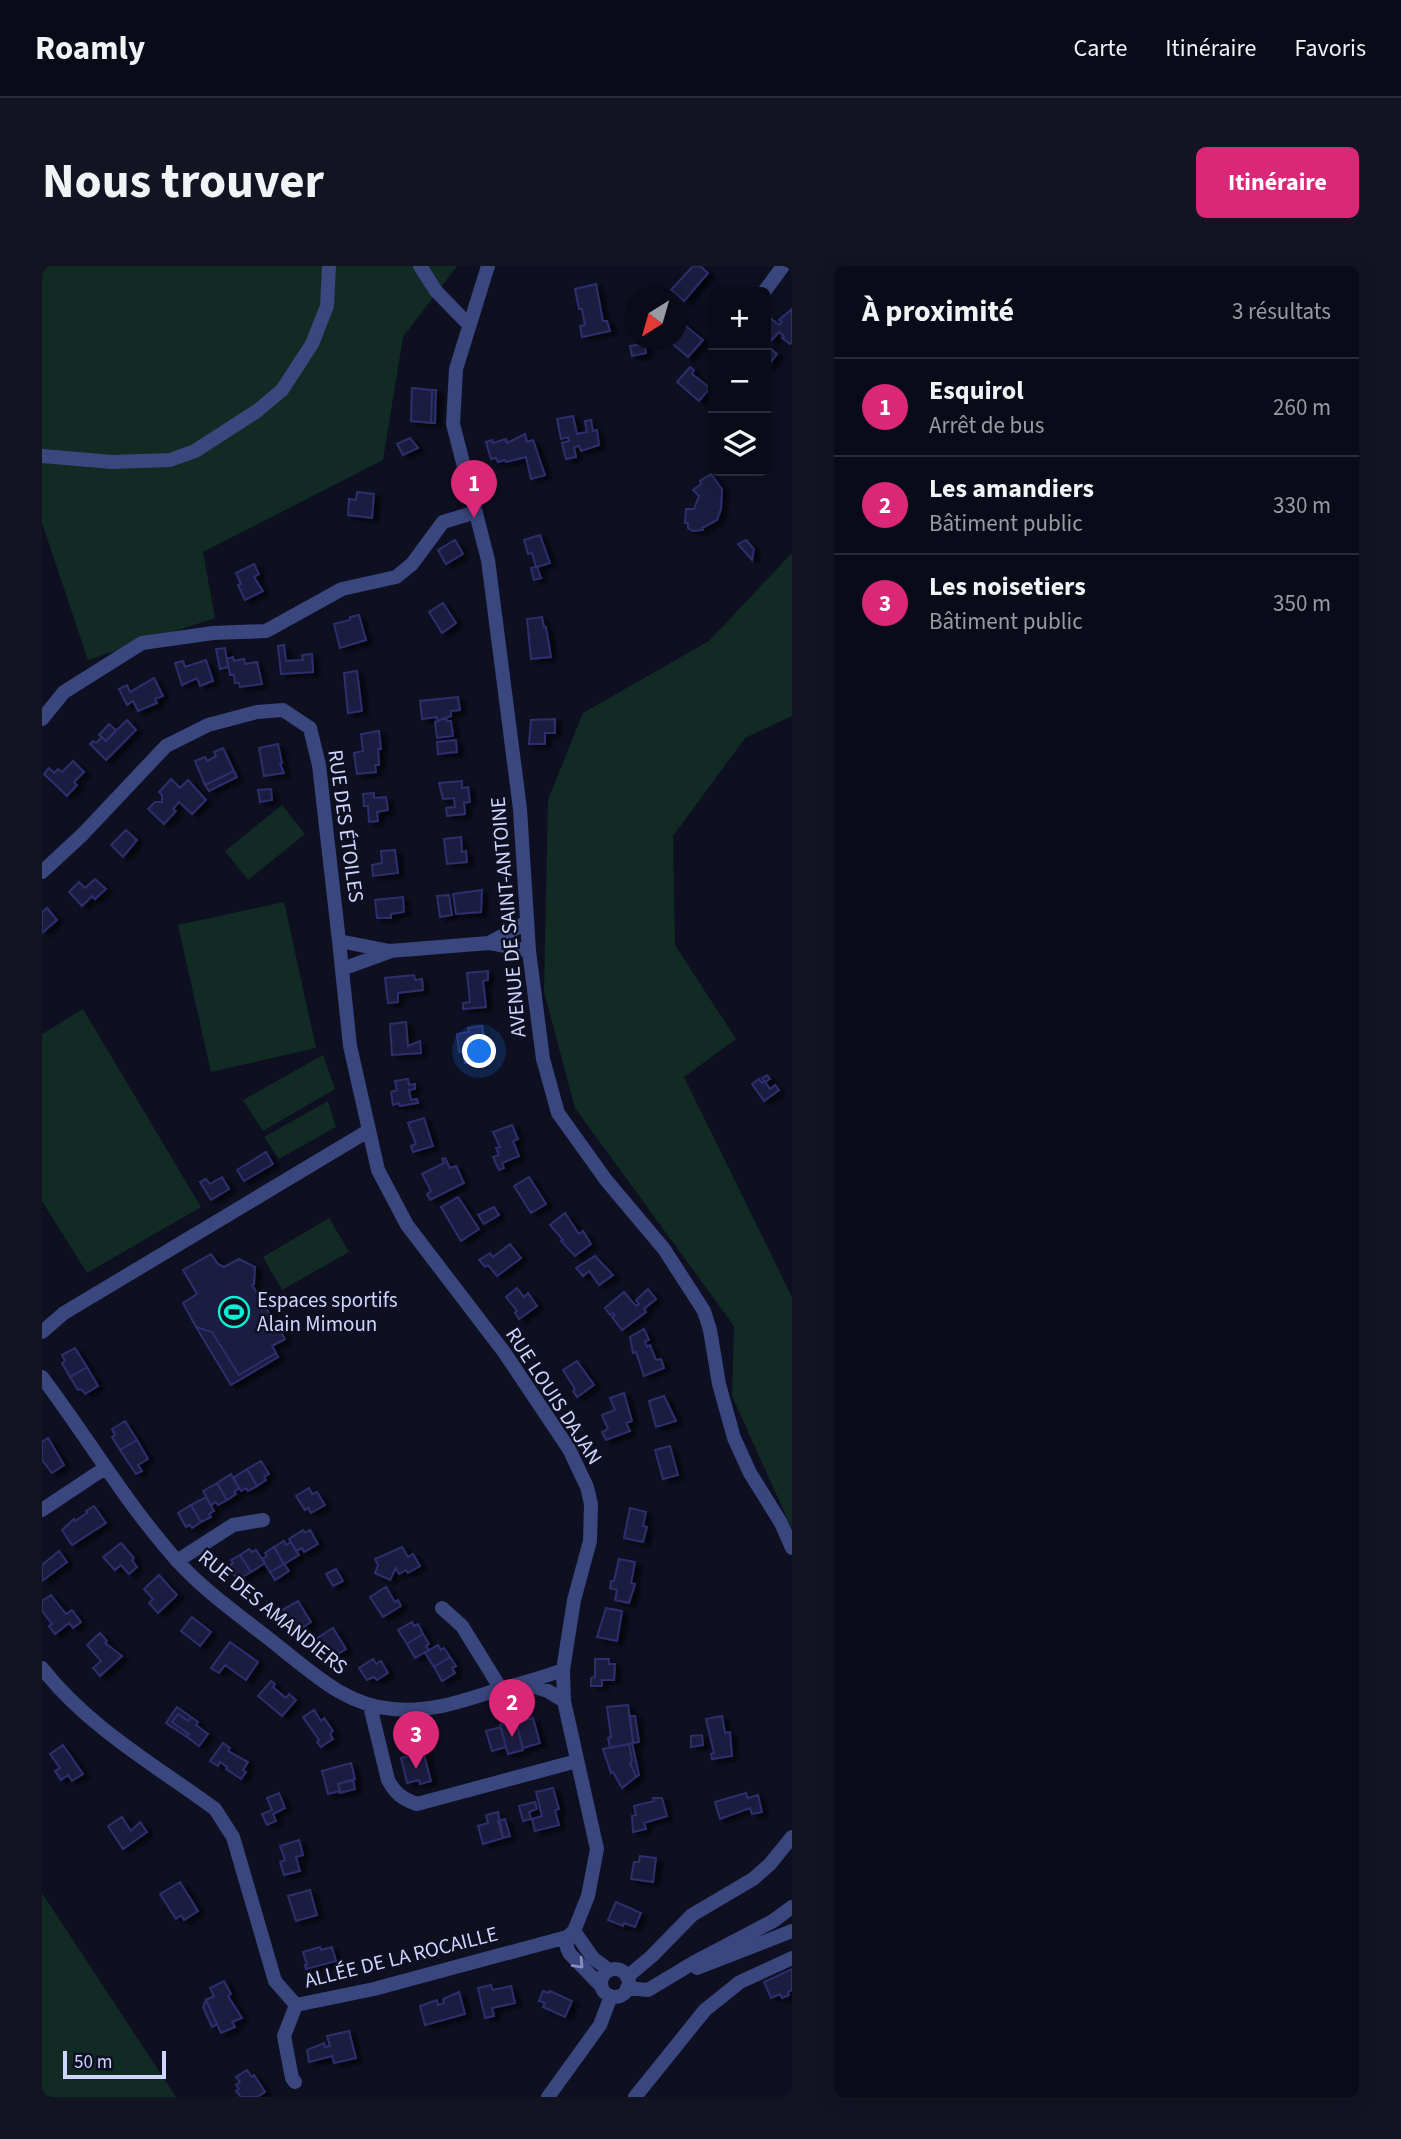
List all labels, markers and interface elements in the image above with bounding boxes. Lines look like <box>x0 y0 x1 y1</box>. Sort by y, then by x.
text: Roamly <box>35 25 145 72</box>
text: Carte <box>1073 31 1127 66</box>
text: Itinéraire <box>1165 31 1256 66</box>
text: Favoris <box>1294 31 1366 66</box>
text: Nous trouver <box>42 147 324 217</box>
button: Itinéraire <box>1196 147 1359 218</box>
north arrow <box>624 287 687 350</box>
map controls <box>708 287 771 476</box>
button: + <box>708 287 771 350</box>
text: À proximité <box>862 290 1014 333</box>
text: 3 résultats <box>1232 295 1331 328</box>
button: − <box>708 350 771 413</box>
text: Esquirol <box>929 372 1024 409</box>
text: 1 <box>879 391 891 424</box>
text: 260 m <box>1273 391 1331 424</box>
text: Arrêt de bus <box>929 409 1044 442</box>
button: layers <box>708 413 771 476</box>
pin: 1 <box>451 460 497 518</box>
text: Les amandiers <box>929 470 1094 507</box>
text: 2 <box>879 489 891 522</box>
text: 330 m <box>1273 489 1331 522</box>
text: Bâtiment public <box>929 507 1083 540</box>
text: Les noisetiers <box>929 568 1086 605</box>
text: 3 <box>879 587 891 620</box>
text: 350 m <box>1273 587 1331 620</box>
text: Bâtiment public <box>929 605 1083 638</box>
street label: RUE DES ÉTOILES <box>320 748 372 904</box>
street label: AVENUE DE SAINT-ANTOINE <box>483 795 533 1039</box>
your location <box>462 1034 496 1068</box>
place label: Espaces sportifs Alain Mimoun <box>257 1285 398 1339</box>
sports icon: Espaces sportifs Alain Mimoun <box>217 1295 251 1329</box>
street label: RUE LOUIS DAJAN <box>498 1322 610 1470</box>
street label: RUE DES AMANDIERS <box>192 1542 354 1682</box>
pin: 2 <box>489 1679 535 1737</box>
pin: 3 <box>393 1711 439 1769</box>
street label: ALLÉE DE LA ROCAILLE <box>301 1918 501 1996</box>
one-way arrow <box>571 1955 584 1968</box>
scale bar <box>63 2048 166 2080</box>
text: 50 m <box>74 2049 112 2076</box>

